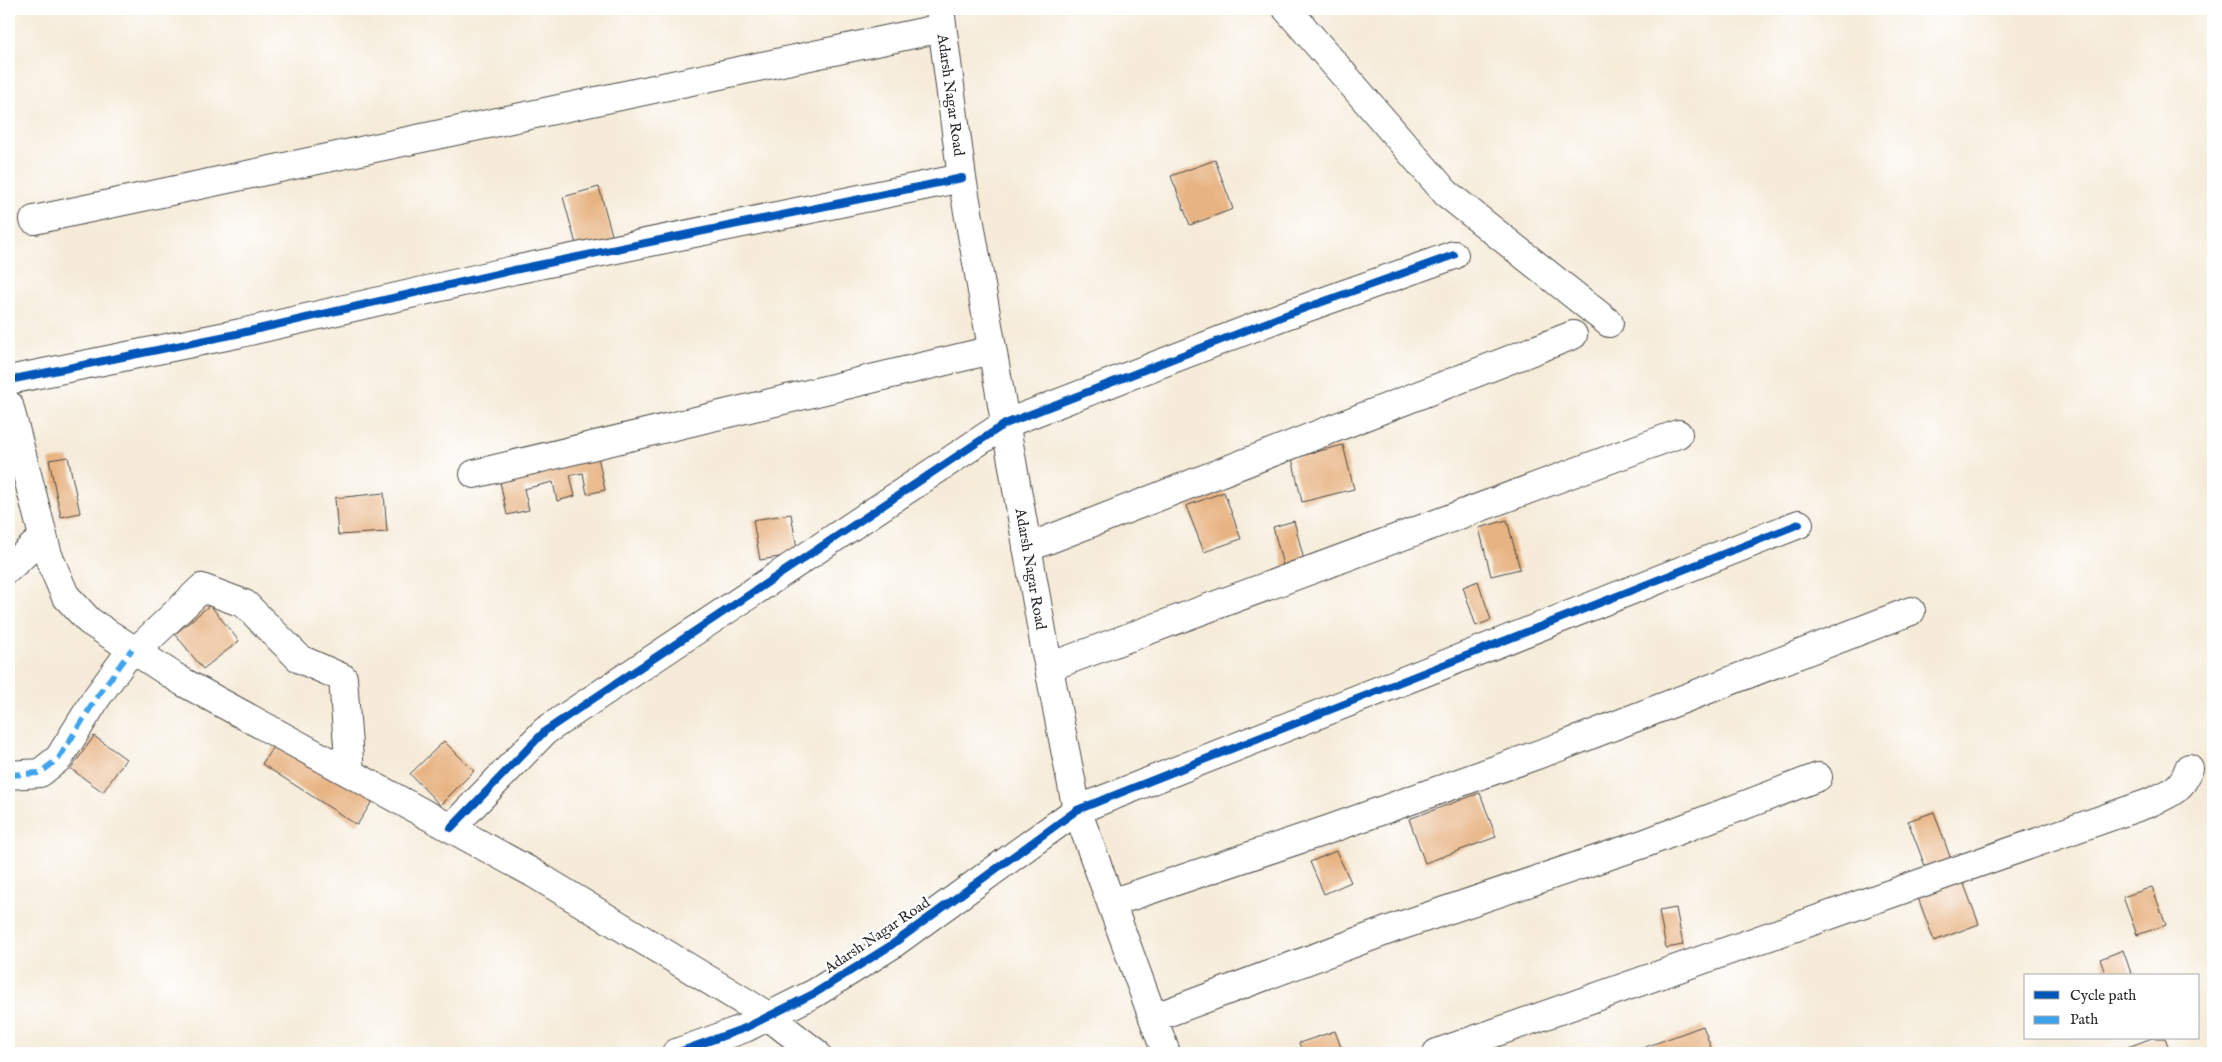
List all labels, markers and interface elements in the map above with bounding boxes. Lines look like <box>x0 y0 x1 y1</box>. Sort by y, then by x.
street label: Adarsh Nagar Road <box>932 32 969 158</box>
street label: Adarsh Nagar Road <box>1010 506 1051 632</box>
street label: Adarsh Nagar Road <box>820 893 934 978</box>
legend <box>2024 974 2200 1040</box>
text: Cycle path <box>2070 986 2136 1005</box>
text: Path <box>2070 1010 2098 1029</box>

